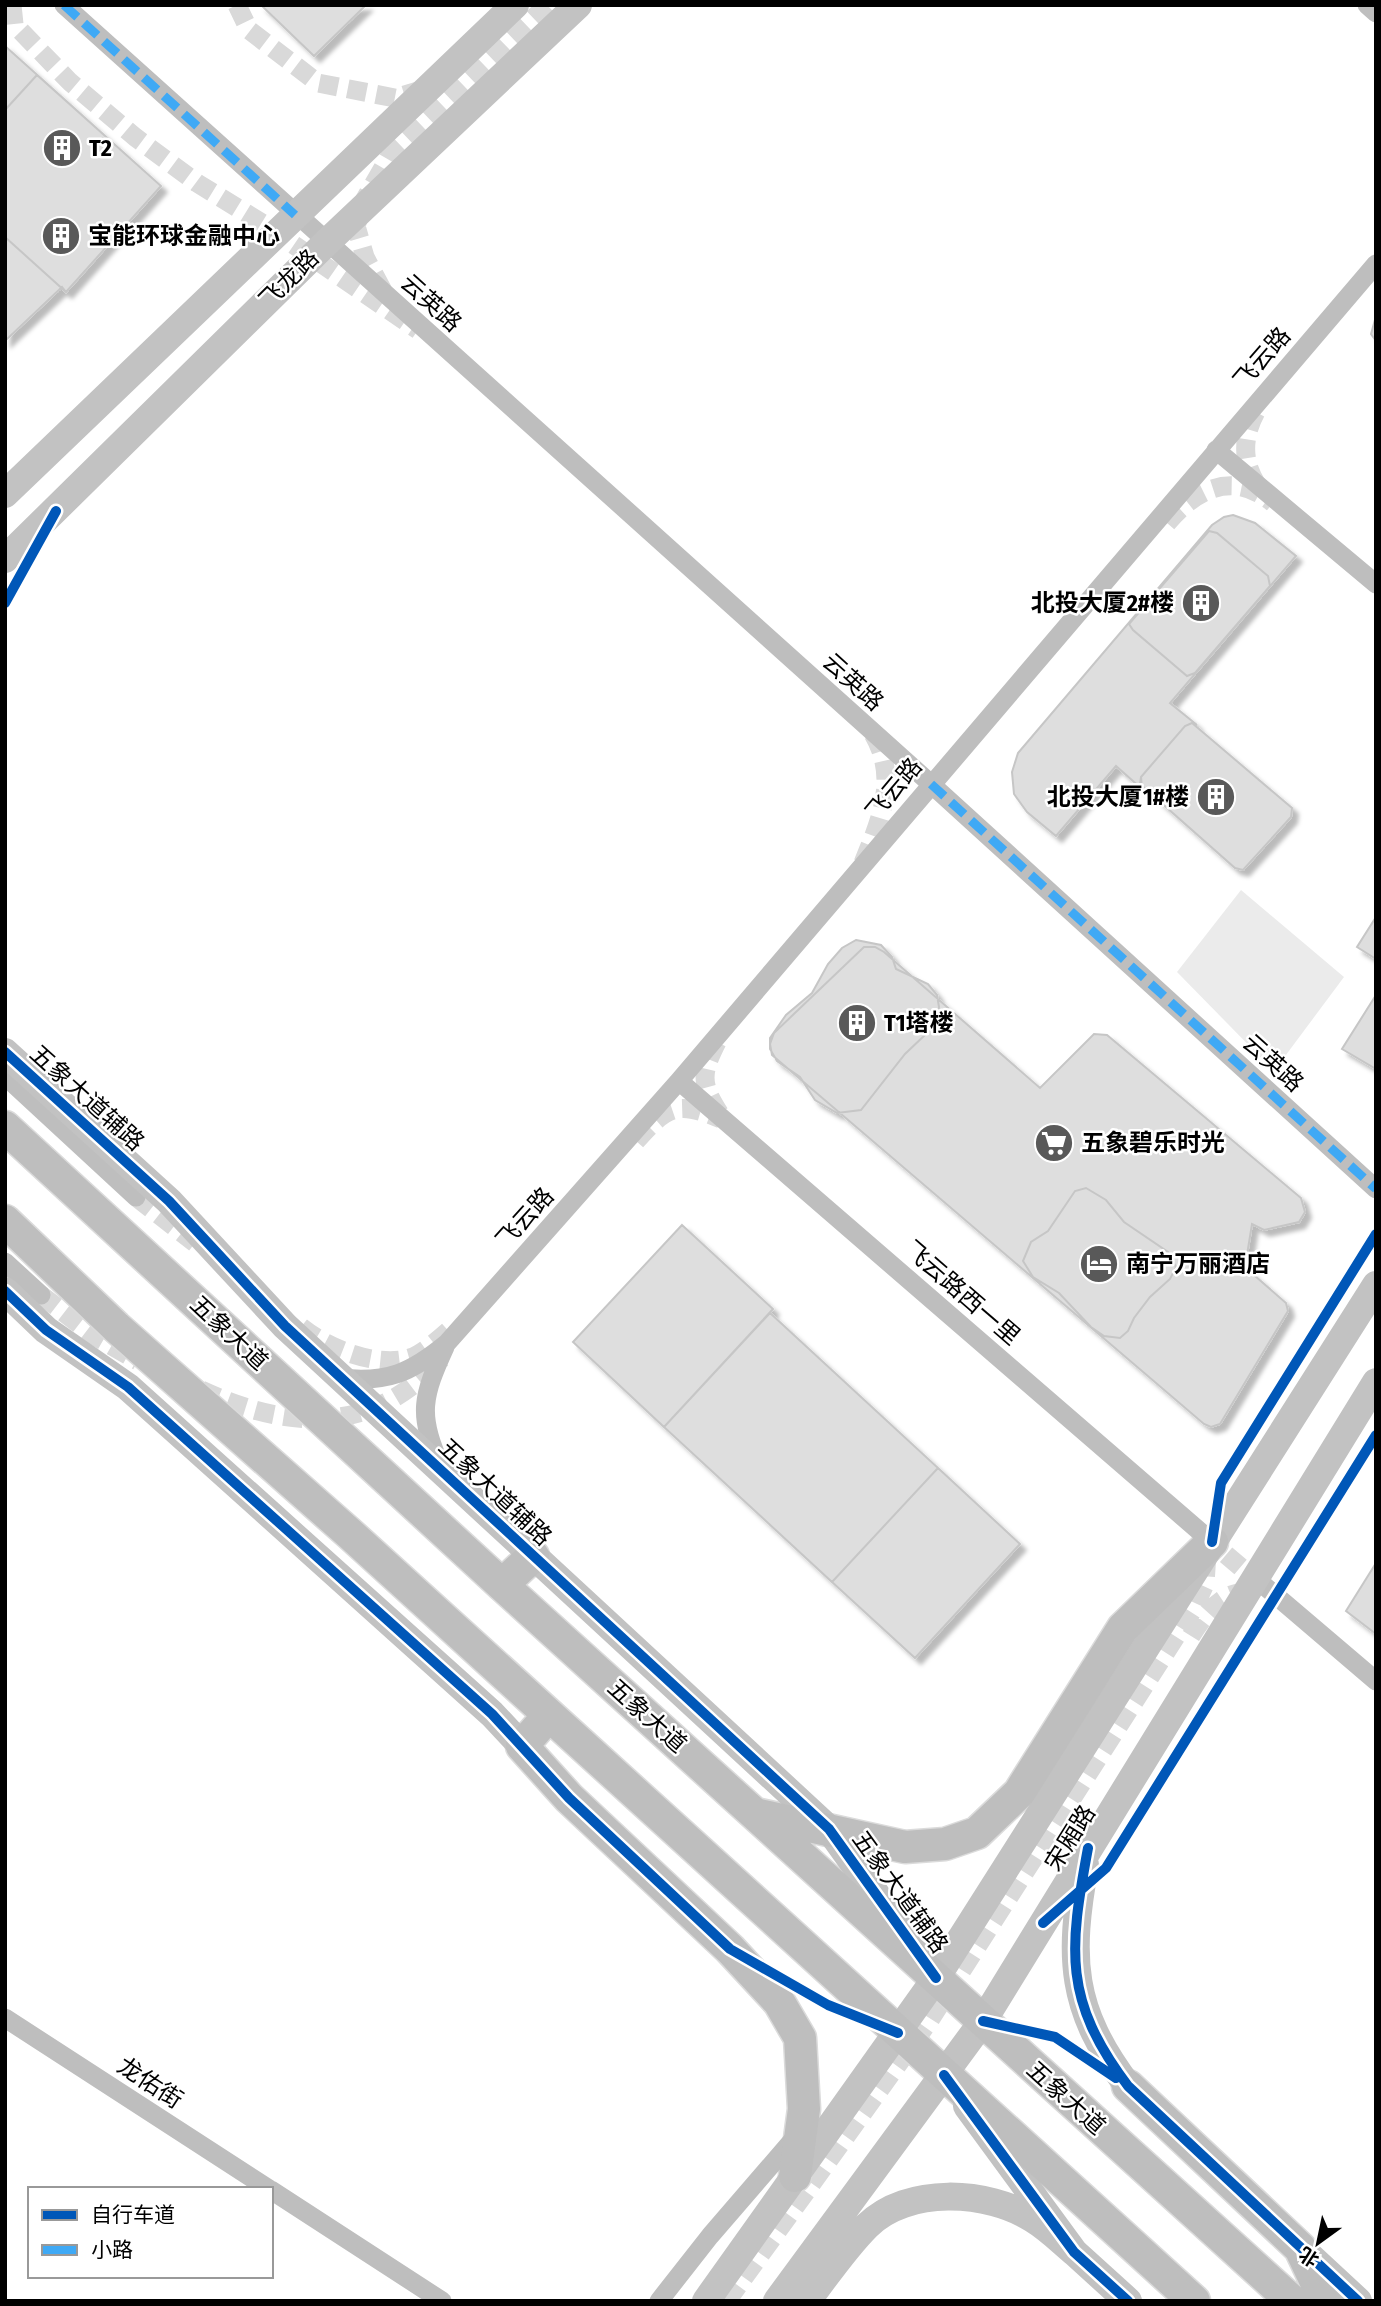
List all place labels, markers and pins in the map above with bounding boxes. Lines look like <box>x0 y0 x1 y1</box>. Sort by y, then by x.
building icon: T2 <box>41 127 83 169</box>
place label: T2 <box>89 134 112 162</box>
building icon: 宝能环球金融中心 <box>40 215 82 257</box>
place label: 宝能环球金融中心 <box>88 222 280 250</box>
building icon: 北投大厦2#楼 <box>1180 582 1222 624</box>
place label: 北投大厦2#楼 <box>1031 589 1174 617</box>
building icon: 北投大厦1#楼 <box>1195 776 1237 818</box>
place label: 北投大厦1#楼 <box>1047 783 1189 811</box>
building icon: T1塔楼 <box>836 1002 878 1044</box>
place label: T1塔楼 <box>884 1009 954 1037</box>
supermarket icon: 五象碧乐时光 <box>1033 1122 1075 1164</box>
place label: 五象碧乐时光 <box>1081 1129 1225 1157</box>
hotel icon: 南宁万丽酒店 <box>1078 1243 1120 1285</box>
place label: 南宁万丽酒店 <box>1126 1250 1270 1278</box>

